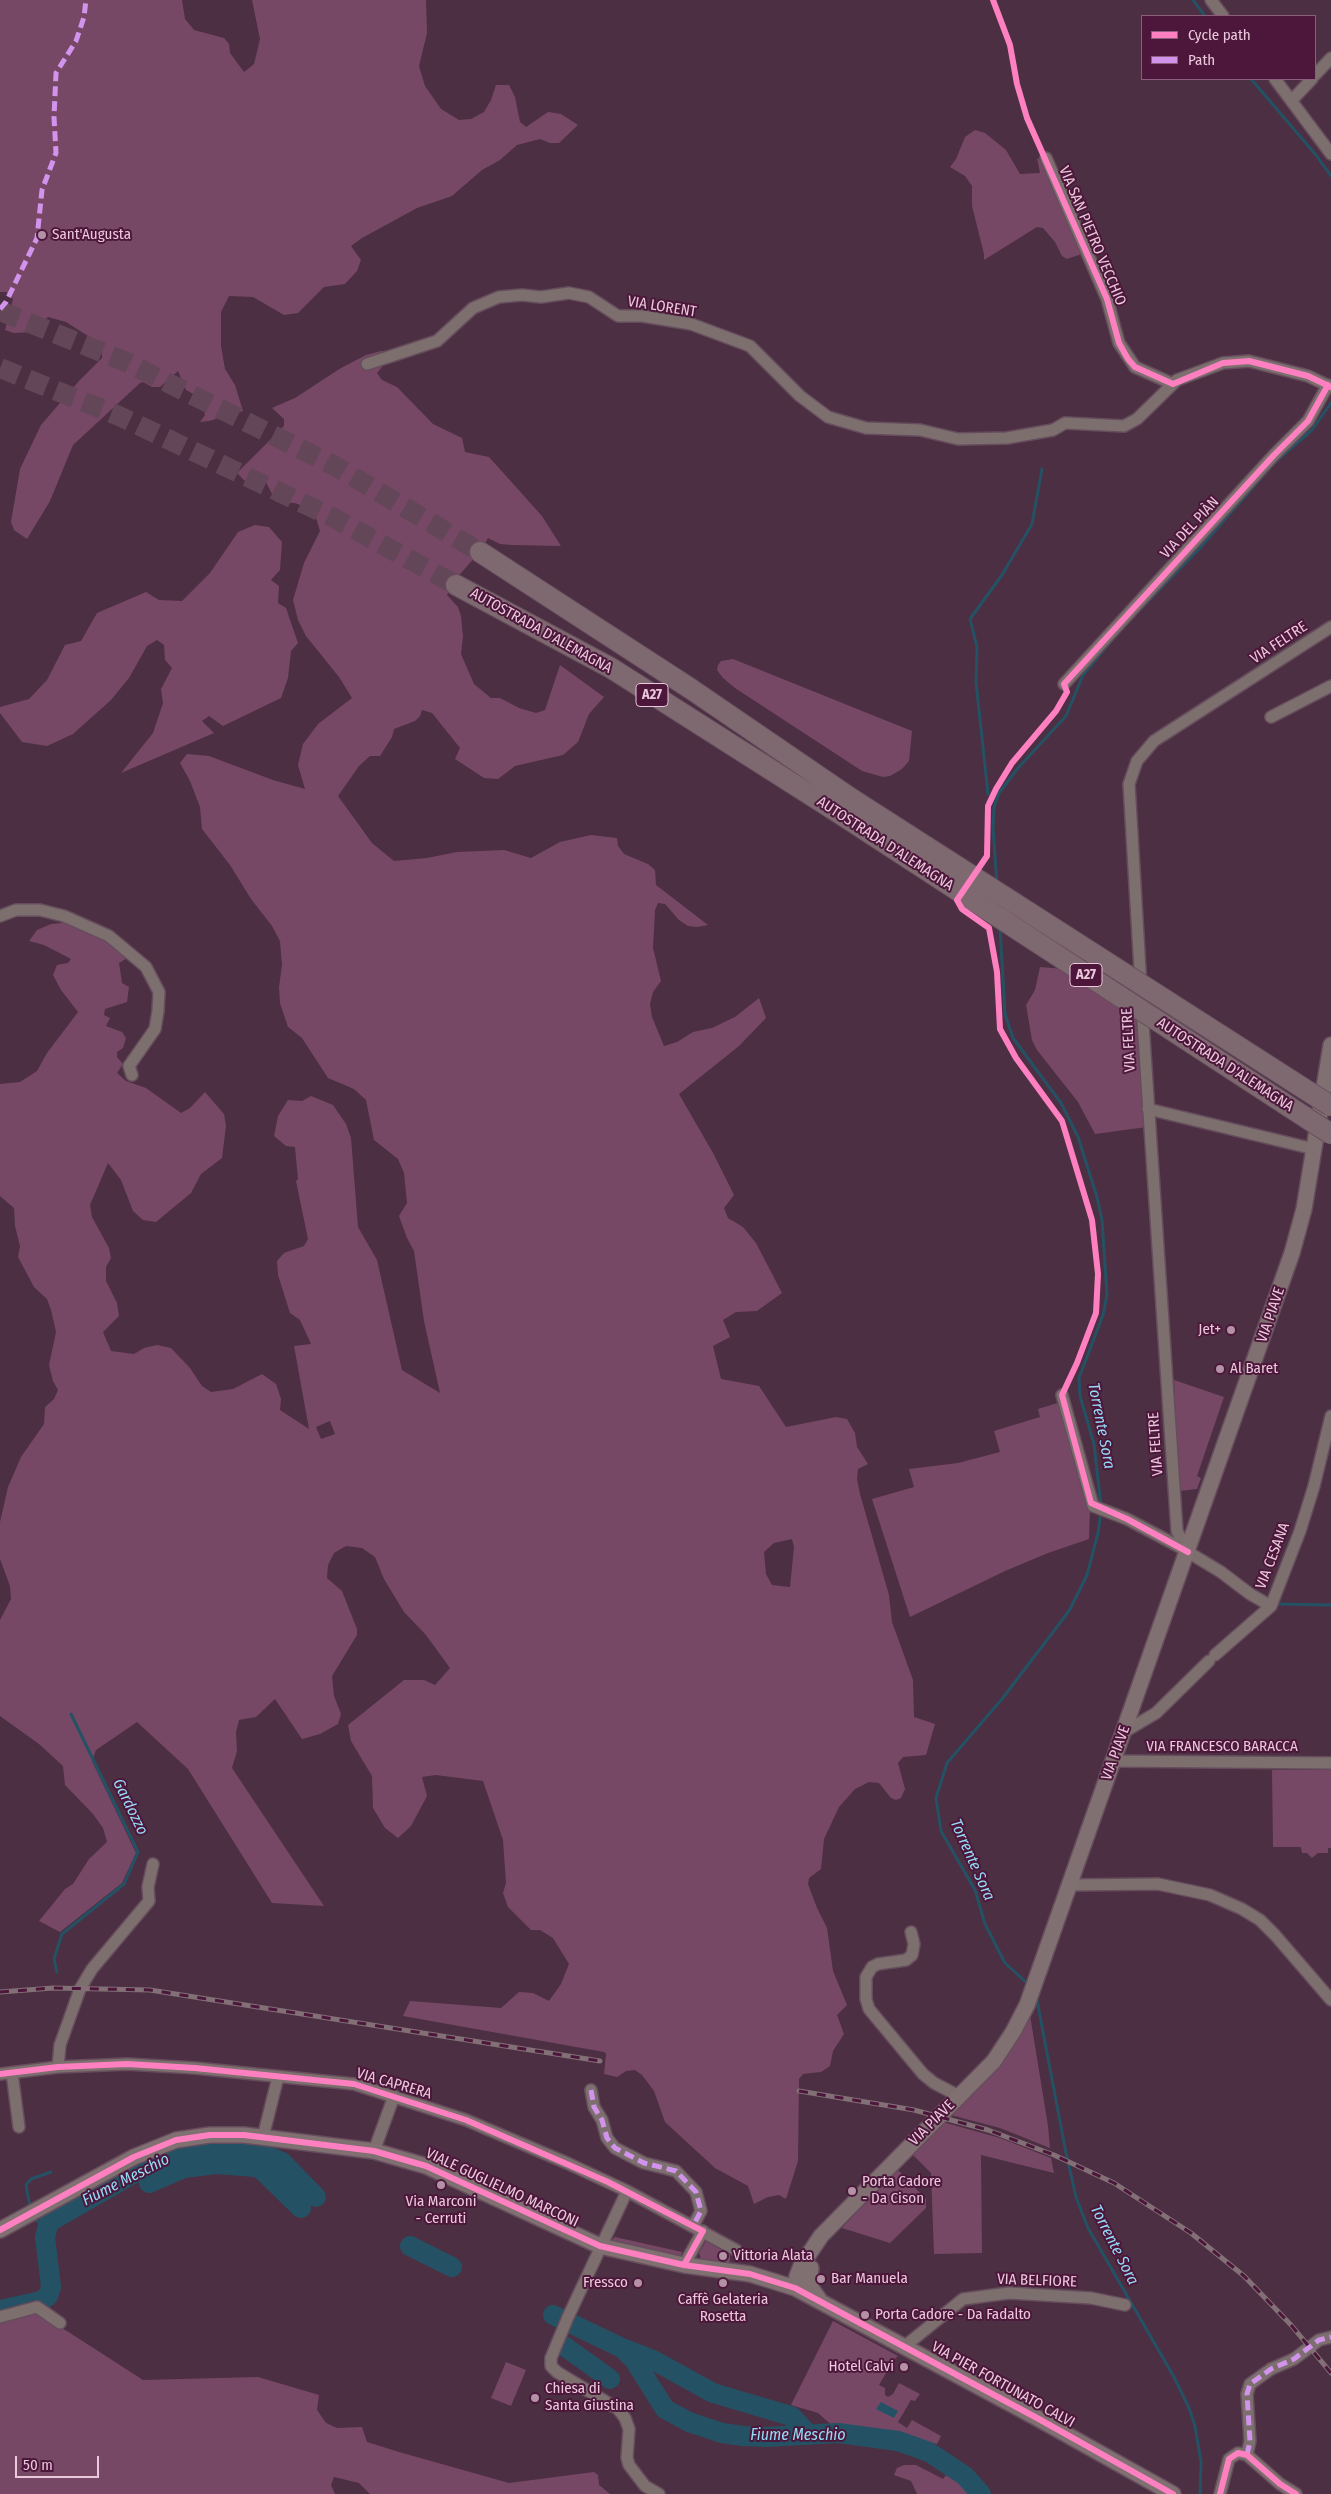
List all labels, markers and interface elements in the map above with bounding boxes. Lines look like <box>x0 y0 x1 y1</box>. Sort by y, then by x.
legend <box>1141 15 1316 80</box>
text: Cycle path <box>1188 26 1251 44</box>
text: Path <box>1188 51 1215 69</box>
street label: VIA SAN PIETRO VECCHIO <box>1055 164 1129 308</box>
place label: Sant'Augusta <box>52 226 131 244</box>
marker: Sant'Augusta <box>36 229 48 241</box>
street label: VIA LORENT <box>626 293 698 321</box>
street label: VIA DEL PIÀN <box>1157 493 1223 563</box>
street label: AUTOSTRADA D'ALEMAGNA <box>467 584 615 678</box>
street label: VIA FELTRE <box>1247 618 1311 668</box>
road number: A27 <box>636 684 668 706</box>
street label: AUTOSTRADA D'ALEMAGNA <box>813 793 957 895</box>
road number: A27 <box>1070 964 1102 986</box>
street label: VIA FELTRE <box>1118 1007 1140 1073</box>
street label: AUTOSTRADA D'ALEMAGNA <box>1153 1014 1297 1116</box>
street label: VIA PIAVE <box>1253 1285 1289 1345</box>
place label: Jet+ <box>1198 1321 1221 1339</box>
marker: Jet+ <box>1225 1324 1237 1336</box>
place label: Al Baret <box>1230 1360 1278 1378</box>
marker: Al Baret <box>1214 1363 1226 1375</box>
water label: Torrente Sora <box>1083 1381 1119 1471</box>
street label: VIA FELTRE <box>1145 1411 1167 1477</box>
street label: VIA CESANA <box>1252 1520 1294 1592</box>
street label: VIA PIAVE <box>1098 1723 1134 1783</box>
street label: VIA FRANCESCO BARACCA <box>1146 1738 1298 1756</box>
water label: Gardozzo <box>108 1776 152 1838</box>
water label: Torrente Sora <box>945 1816 999 1904</box>
street label: VIA CAPRERA <box>354 2065 434 2103</box>
street label: VIA PIAVE <box>905 2096 959 2150</box>
street label: VIALE GUGLIELMO MARCONI <box>423 2145 581 2231</box>
water label: Fiume Meschio <box>79 2150 173 2210</box>
place label: Porta Cadore - Da Cison <box>862 2173 941 2208</box>
marker: Via Marconi - Cerruti <box>435 2179 447 2191</box>
marker: Porta Cadore - Da Cison <box>846 2185 858 2197</box>
place label: Via Marconi - Cerruti <box>406 2193 476 2228</box>
water label: Torrente Sora <box>1086 2202 1142 2288</box>
place label: Vittoria Alata <box>733 2247 813 2265</box>
marker: Vittoria Alata <box>717 2250 729 2262</box>
place label: Bar Manuela <box>831 2270 908 2288</box>
street label: VIA BELFIORE <box>997 2271 1077 2291</box>
marker: Bar Manuela <box>815 2273 827 2285</box>
place label: Fressco <box>583 2274 628 2292</box>
marker: Fressco <box>632 2277 644 2289</box>
marker: Caffè Gelateria Rosetta <box>717 2277 729 2289</box>
place label: Caffè Gelateria Rosetta <box>678 2291 768 2326</box>
place label: Porta Cadore - Da Fadalto <box>875 2306 1031 2324</box>
marker: Porta Cadore - Da Fadalto <box>859 2309 871 2321</box>
street label: VIA PIER FORTUNATO CALVI <box>928 2338 1078 2432</box>
place label: Hotel Calvi <box>829 2358 894 2376</box>
marker: Hotel Calvi <box>898 2361 910 2373</box>
place label: Chiesa di Santa Giustina <box>545 2380 634 2415</box>
marker: Chiesa di Santa Giustina <box>529 2392 541 2404</box>
water label: Fiume Meschio <box>750 2426 846 2446</box>
scale bar <box>18 2446 101 2478</box>
text: 50 m <box>23 2456 53 2474</box>

